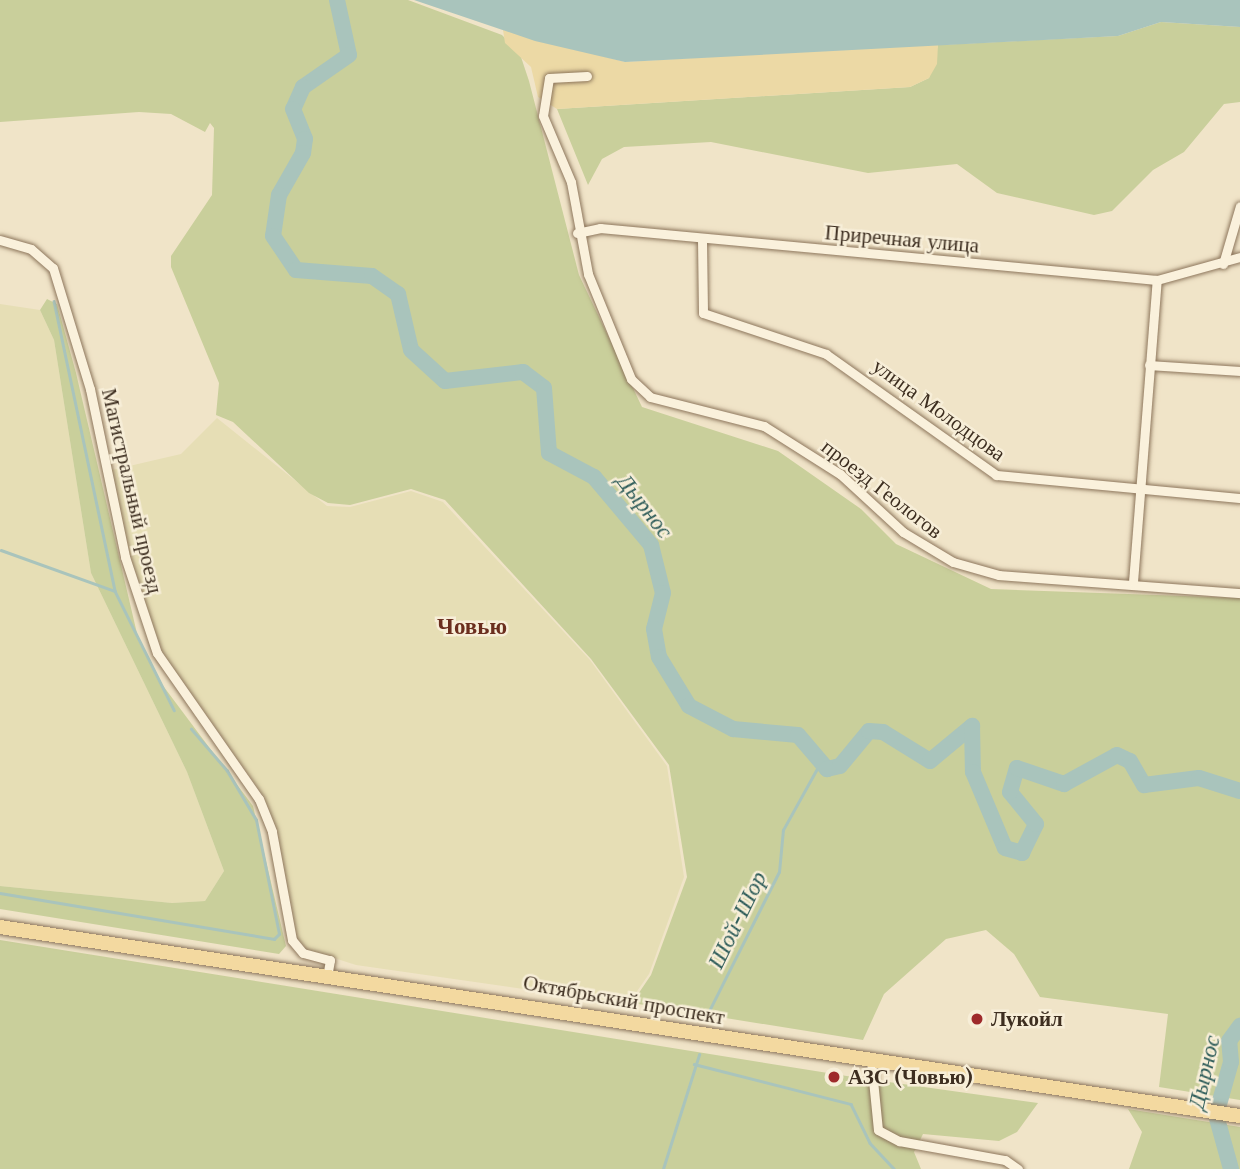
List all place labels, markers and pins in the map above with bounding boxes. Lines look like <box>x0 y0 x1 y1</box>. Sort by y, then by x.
place label: Лукойл <box>991 1006 1063 1032</box>
marker: Лукойл <box>969 1011 985 1027</box>
place label: АЗС (Човью) <box>848 1064 973 1090</box>
marker: АЗС (Човью) <box>826 1069 842 1085</box>

